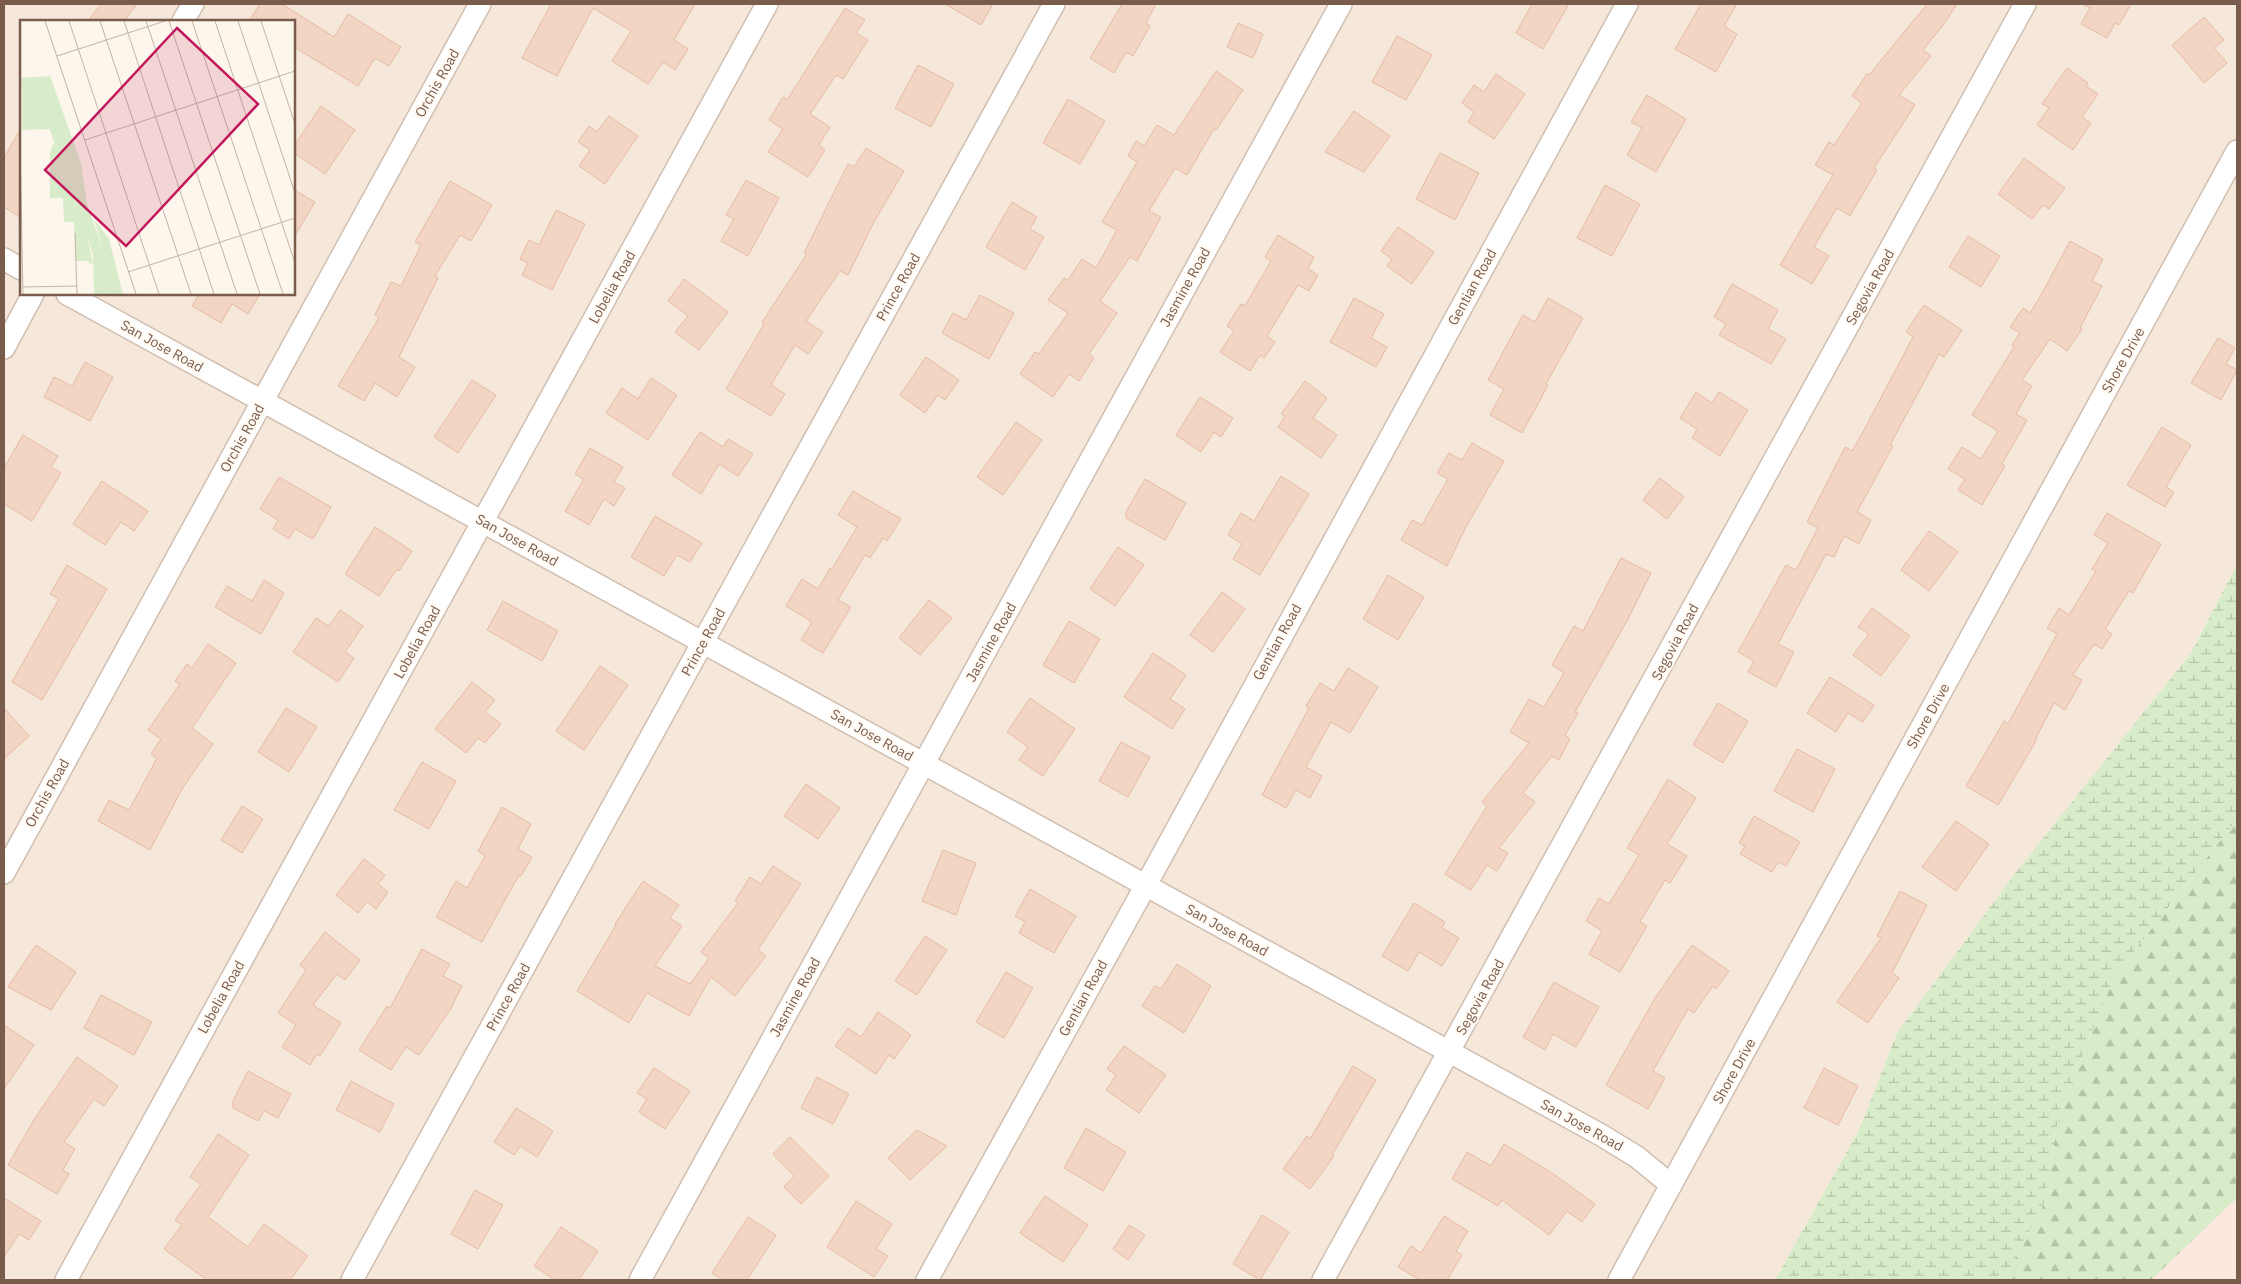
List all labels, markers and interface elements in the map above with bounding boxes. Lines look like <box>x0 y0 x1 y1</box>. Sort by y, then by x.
inset map <box>20 20 295 295</box>
street label: Orchis Road <box>411 45 463 121</box>
street label: Jasmine Road <box>1156 244 1214 330</box>
street label: Gentian Road <box>1444 246 1500 328</box>
street label: Segovia Road <box>1842 246 1898 328</box>
street label: Lobelia Road <box>585 247 639 327</box>
street label: Prince Road <box>872 250 924 324</box>
street label: San Jose Road <box>117 316 207 376</box>
street label: Shore Drive <box>2098 324 2149 396</box>
street label: Orchis Road <box>216 400 268 476</box>
street label: San Jose Road <box>472 510 562 570</box>
street label: Jasmine Road <box>962 599 1020 685</box>
street label: Gentian Road <box>1249 601 1305 683</box>
street label: Segovia Road <box>1647 601 1703 683</box>
street label: Lobelia Road <box>390 602 444 682</box>
street label: Prince Road <box>677 605 729 679</box>
street label: Shore Drive <box>1903 680 1954 752</box>
street label: San Jose Road <box>827 705 917 765</box>
street label: Orchis Road <box>21 755 73 831</box>
street label: San Jose Road <box>1182 900 1272 960</box>
street label: Jasmine Road <box>766 954 824 1040</box>
street label: Segovia Road <box>1452 956 1508 1038</box>
street label: Lobelia Road <box>194 957 248 1037</box>
street label: Gentian Road <box>1055 957 1111 1039</box>
street label: Prince Road <box>482 960 534 1034</box>
street label: Shore Drive <box>1709 1035 1760 1107</box>
street label: San Jose Road <box>1537 1095 1627 1155</box>

